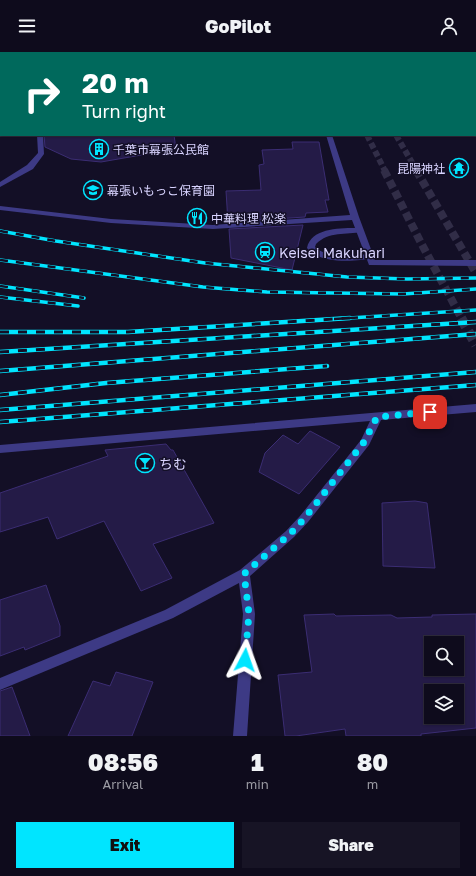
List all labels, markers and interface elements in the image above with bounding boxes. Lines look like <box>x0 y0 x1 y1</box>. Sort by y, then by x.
icon: menu <box>16 15 38 37</box>
text: GoPilot <box>205 15 271 37</box>
icon: person <box>438 15 460 37</box>
text: 20 m <box>82 66 149 99</box>
icon: right <box>16 68 68 120</box>
text: Turn right <box>82 100 166 122</box>
building icon: 千葉市幕張公民館 <box>88 138 110 160</box>
place label: 千葉市幕張公民館 <box>113 142 209 157</box>
temple icon: 昆陽神社 <box>448 157 470 179</box>
place label: 昆陽神社 <box>397 161 445 176</box>
school or university icon: 幕張いもっこ保育園 <box>82 179 104 201</box>
place label: 幕張いもっこ保育園 <box>107 183 215 198</box>
restaurant icon: 中華料理 松楽 <box>186 207 208 229</box>
place label: 中華料理 松楽 <box>211 211 286 226</box>
station icon: Keisei Makuhari <box>254 241 276 263</box>
place label: Keisei Makuhari <box>279 244 385 261</box>
pin <box>413 395 447 429</box>
icon: arrive <box>419 401 441 423</box>
bar icon: ちむ <box>134 452 156 474</box>
place label: ちむ <box>159 455 187 472</box>
map controls <box>424 636 464 724</box>
button: search <box>424 636 464 676</box>
position arrow <box>224 639 266 681</box>
button: layers <box>424 684 464 724</box>
text: 08:56 <box>88 747 158 776</box>
text: 1 <box>251 747 264 776</box>
text: 80 <box>357 747 388 776</box>
text: Arrival <box>103 776 143 792</box>
text: min <box>246 776 269 792</box>
text: m <box>367 776 378 792</box>
button: Exit <box>16 822 234 868</box>
button: Share <box>242 822 460 868</box>

